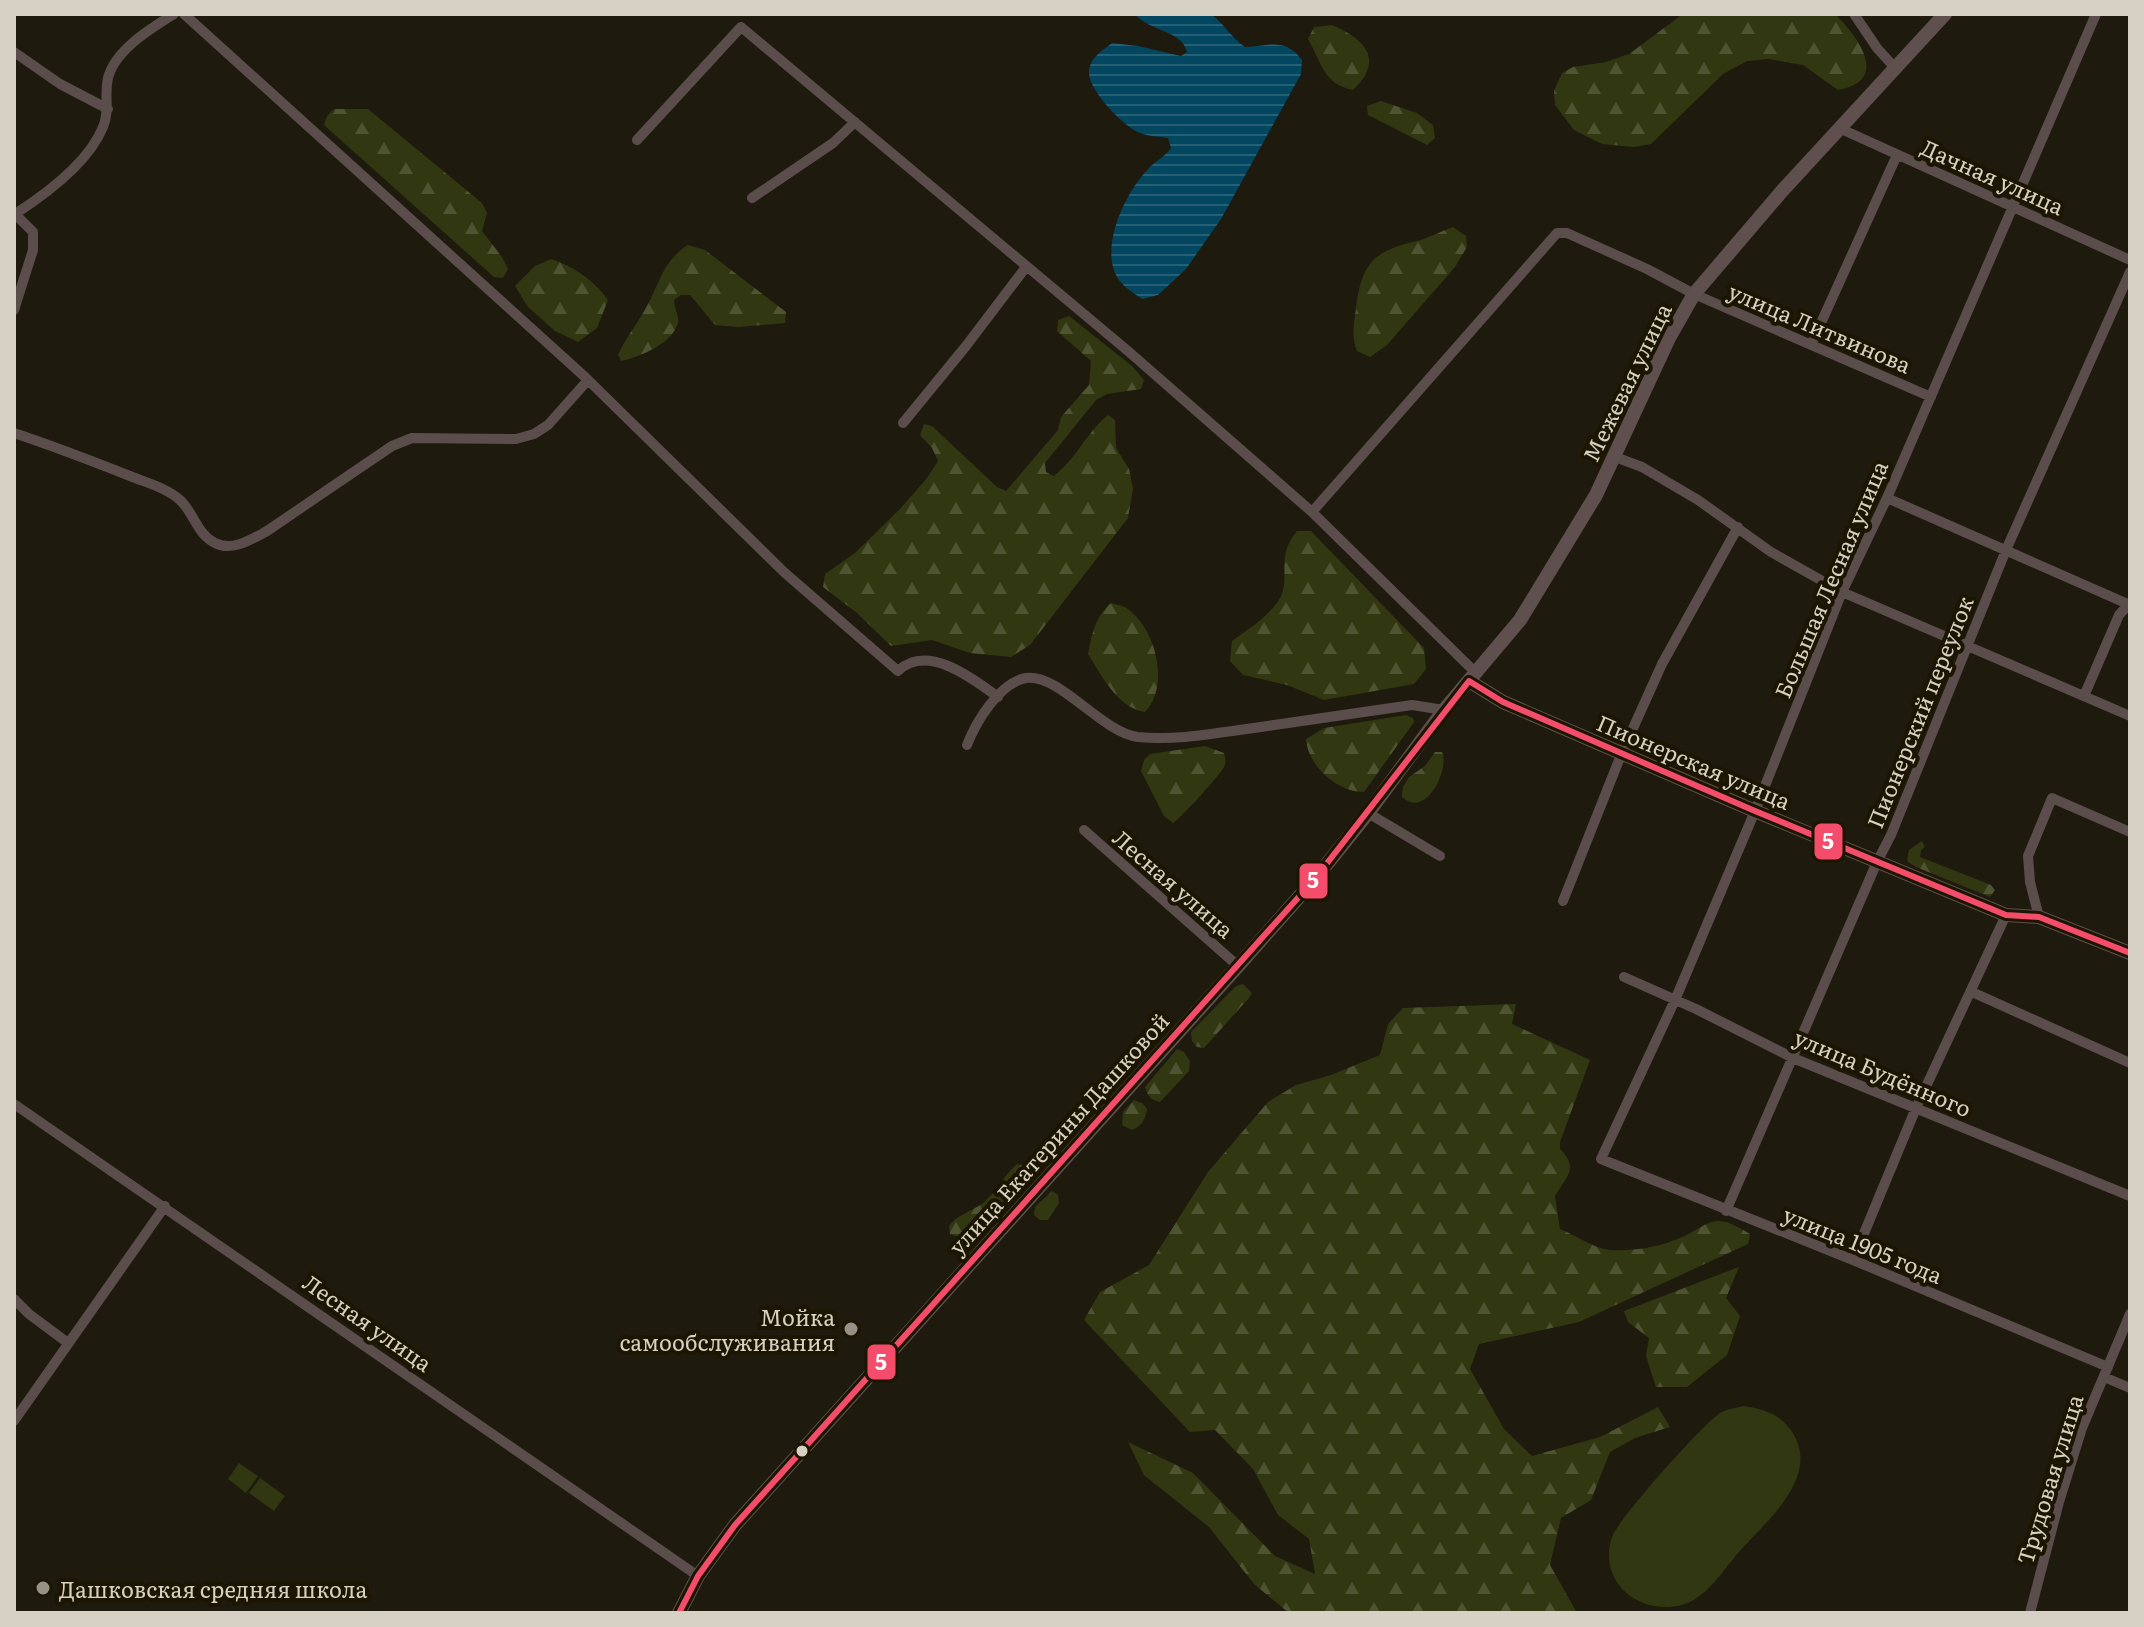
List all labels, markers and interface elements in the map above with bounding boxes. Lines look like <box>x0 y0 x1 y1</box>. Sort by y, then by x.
street label: Дачная улица <box>1916 130 2070 222</box>
street label: улица Литвинова <box>1723 274 1917 381</box>
street label: Межевая улица <box>1573 297 1679 467</box>
street label: Большая Лесная улица <box>1765 455 1895 703</box>
street label: Пионерский переулок <box>1857 591 1981 833</box>
street label: Пионерская улица <box>1592 705 1796 817</box>
street label: Лесная улица <box>1106 821 1242 945</box>
line badge: 5 <box>1813 822 1844 861</box>
text: 5 <box>1822 823 1834 856</box>
line badge: 5 <box>1298 862 1329 900</box>
text: 5 <box>1307 862 1319 895</box>
street label: улица Екатерины Дашковой <box>940 1005 1176 1261</box>
street label: улица Будённого <box>1789 1020 1977 1124</box>
street label: улица 1905 года <box>1778 1197 1948 1291</box>
street label: Лесная улица <box>297 1265 439 1379</box>
place label: Мойка самообслуживания <box>619 1300 835 1358</box>
marker: Мойка самообслуживания <box>842 1320 860 1338</box>
line badge: 5 <box>866 1343 897 1381</box>
text: 5 <box>875 1344 887 1377</box>
street label: Трудовая улица <box>2007 1390 2091 1568</box>
unlabelled marker <box>794 1443 810 1459</box>
place label: Дашковская средняя школа <box>59 1572 367 1605</box>
marker: Дашковская средняя школа <box>34 1579 52 1597</box>

